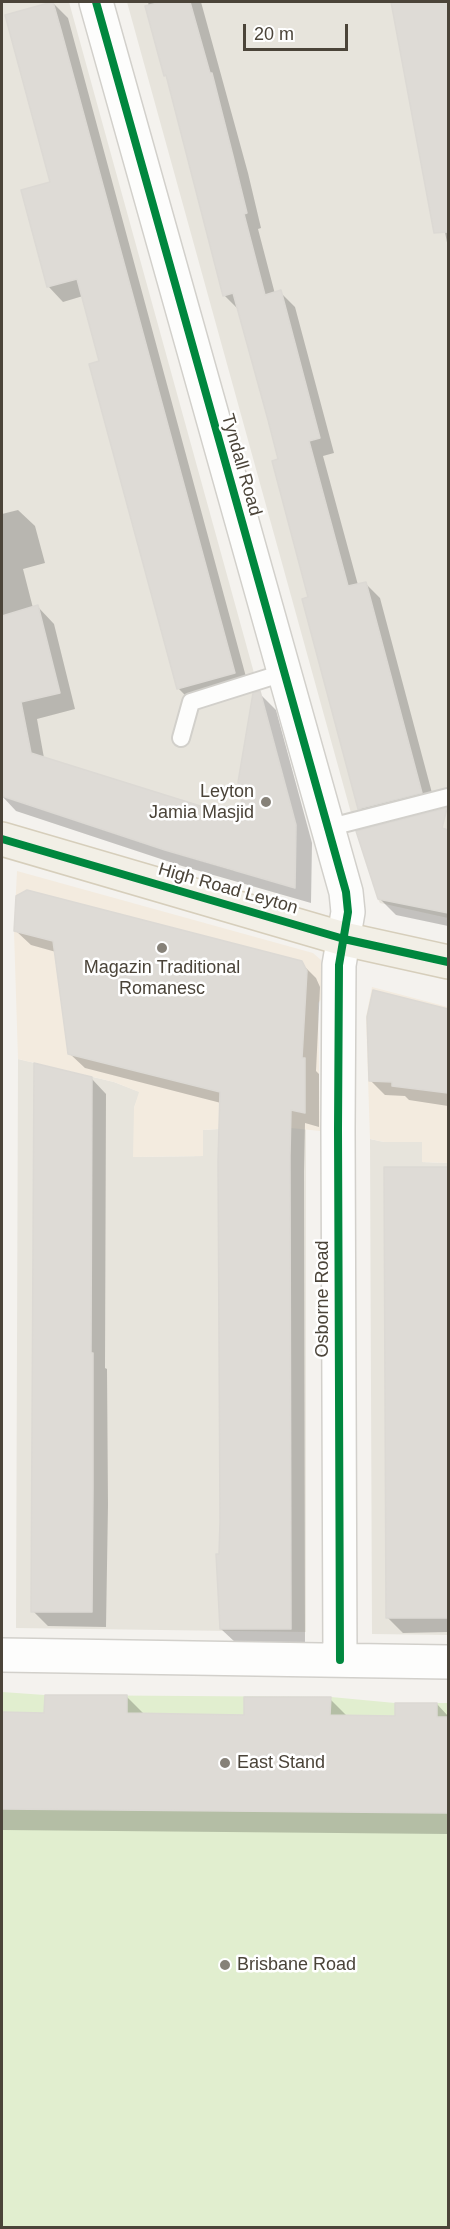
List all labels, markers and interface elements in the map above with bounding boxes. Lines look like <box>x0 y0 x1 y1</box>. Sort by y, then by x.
scale bar <box>246 12 351 50</box>
text: 20 m <box>254 24 294 44</box>
street label: Tyndall Road <box>216 412 266 518</box>
place label: Leyton Jamia Masjid <box>149 781 254 824</box>
marker: Leyton Jamia Masjid <box>259 795 273 809</box>
street label: High Road Leyton <box>156 859 300 919</box>
marker: Magazin Traditional Romanesc <box>155 941 169 955</box>
place label: Magazin Traditional Romanesc <box>84 957 240 1000</box>
street label: Osborne Road <box>312 1240 334 1358</box>
place label: East Stand <box>237 1752 325 1774</box>
marker: East Stand <box>218 1756 232 1770</box>
place label: Brisbane Road <box>237 1954 356 1976</box>
marker: Brisbane Road <box>218 1958 232 1972</box>

